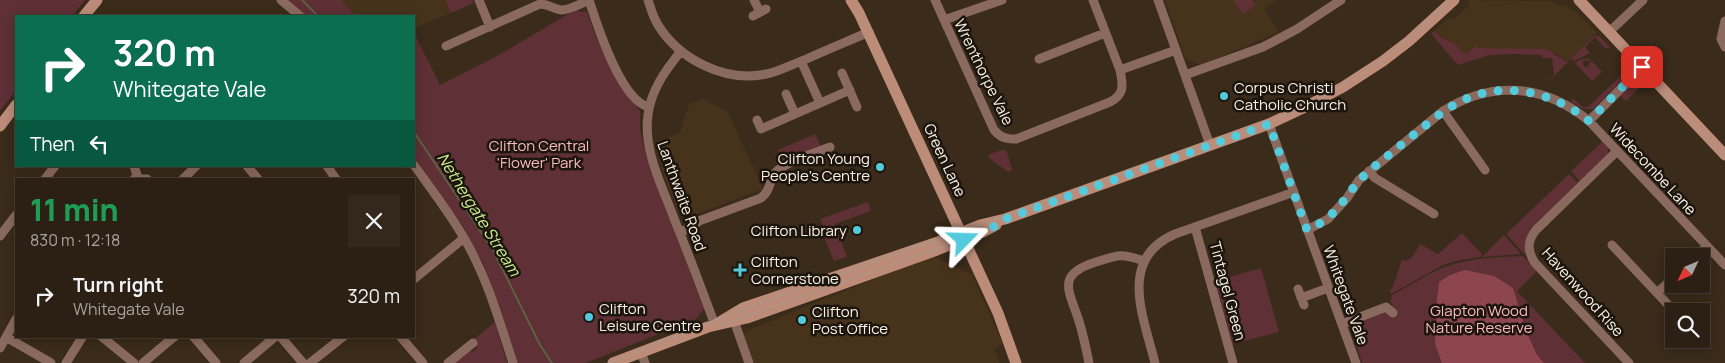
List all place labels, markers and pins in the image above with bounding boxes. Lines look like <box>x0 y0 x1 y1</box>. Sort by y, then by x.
pin <box>1621 46 1663 88</box>
place label: Corpus Christi Catholic Church <box>1234 77 1346 115</box>
marker: Corpus Christi Catholic Church <box>1218 90 1230 102</box>
place label: Clifton Young People's Centre <box>761 148 870 186</box>
marker: Clifton Young People's Centre <box>874 161 886 173</box>
place label: Clifton Library <box>751 220 847 241</box>
marker: Clifton Library <box>851 224 863 236</box>
place label: Clifton Cornerstone <box>751 251 839 289</box>
marker: Clifton Cornerstone <box>733 263 747 277</box>
place label: Clifton Leisure Centre <box>599 298 701 336</box>
place label: Clifton Post Office <box>812 301 888 339</box>
marker: Clifton Leisure Centre <box>583 311 595 323</box>
marker: Clifton Post Office <box>796 314 808 326</box>

